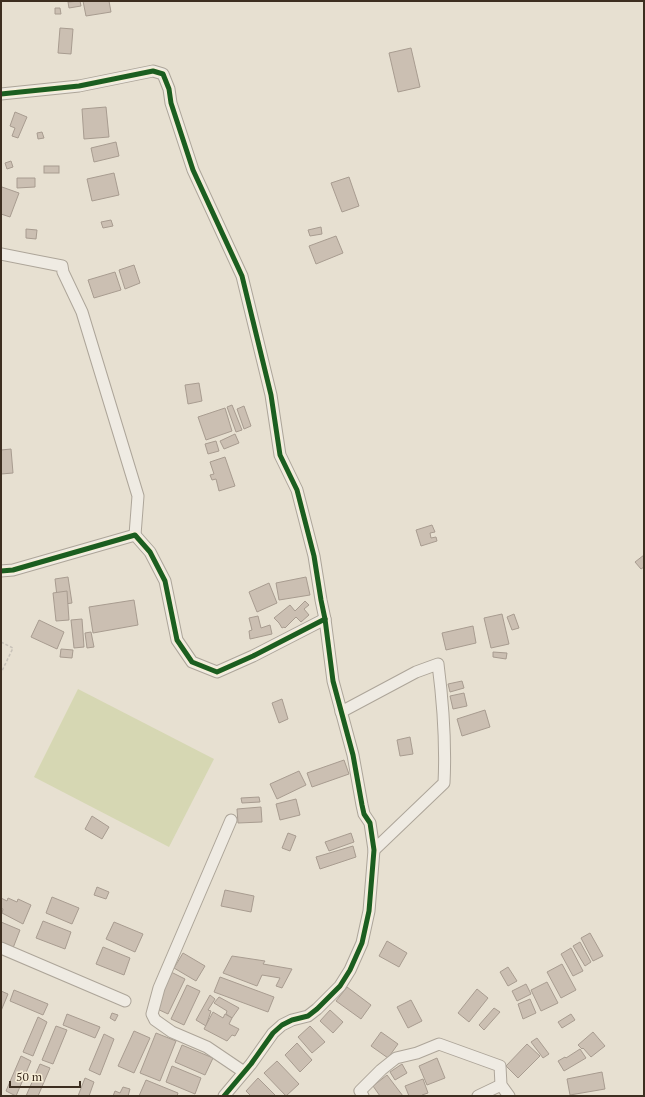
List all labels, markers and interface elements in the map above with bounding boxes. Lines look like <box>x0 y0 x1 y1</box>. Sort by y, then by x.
scale bar <box>10 1063 80 1089</box>
text: 50 m <box>16 1069 43 1084</box>

